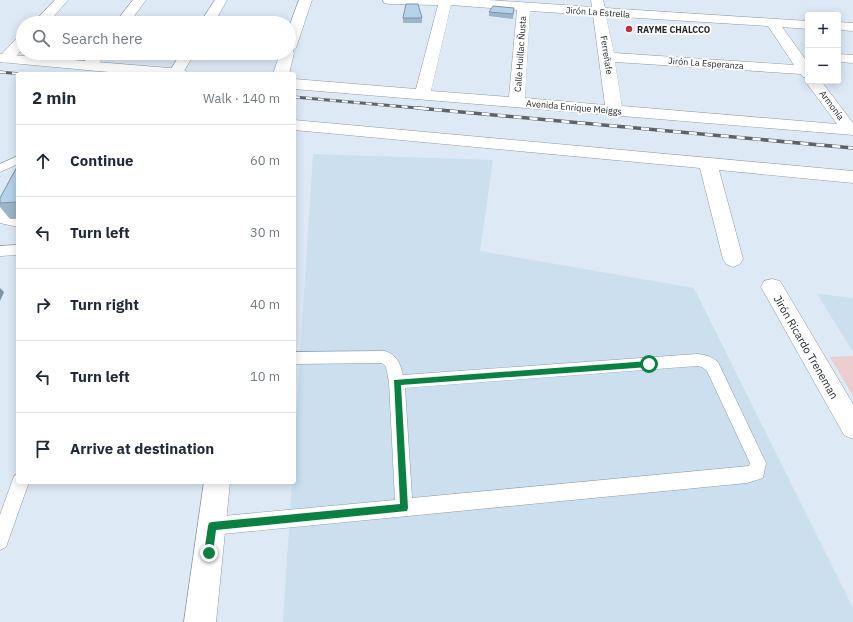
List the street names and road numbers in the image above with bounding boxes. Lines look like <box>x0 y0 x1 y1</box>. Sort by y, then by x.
street label: Jirón La Estrella <box>565 4 631 20</box>
street label: Calle Huillac Ñusta <box>512 15 528 92</box>
street label: Ferreñafe <box>599 35 615 75</box>
street label: Jirón La Esperanza <box>668 55 744 71</box>
street label: Armonía <box>817 88 847 122</box>
street label: Avenida Enrique Meiggs <box>526 97 622 117</box>
street label: Jirón Ricardo Treneman <box>771 293 841 401</box>

